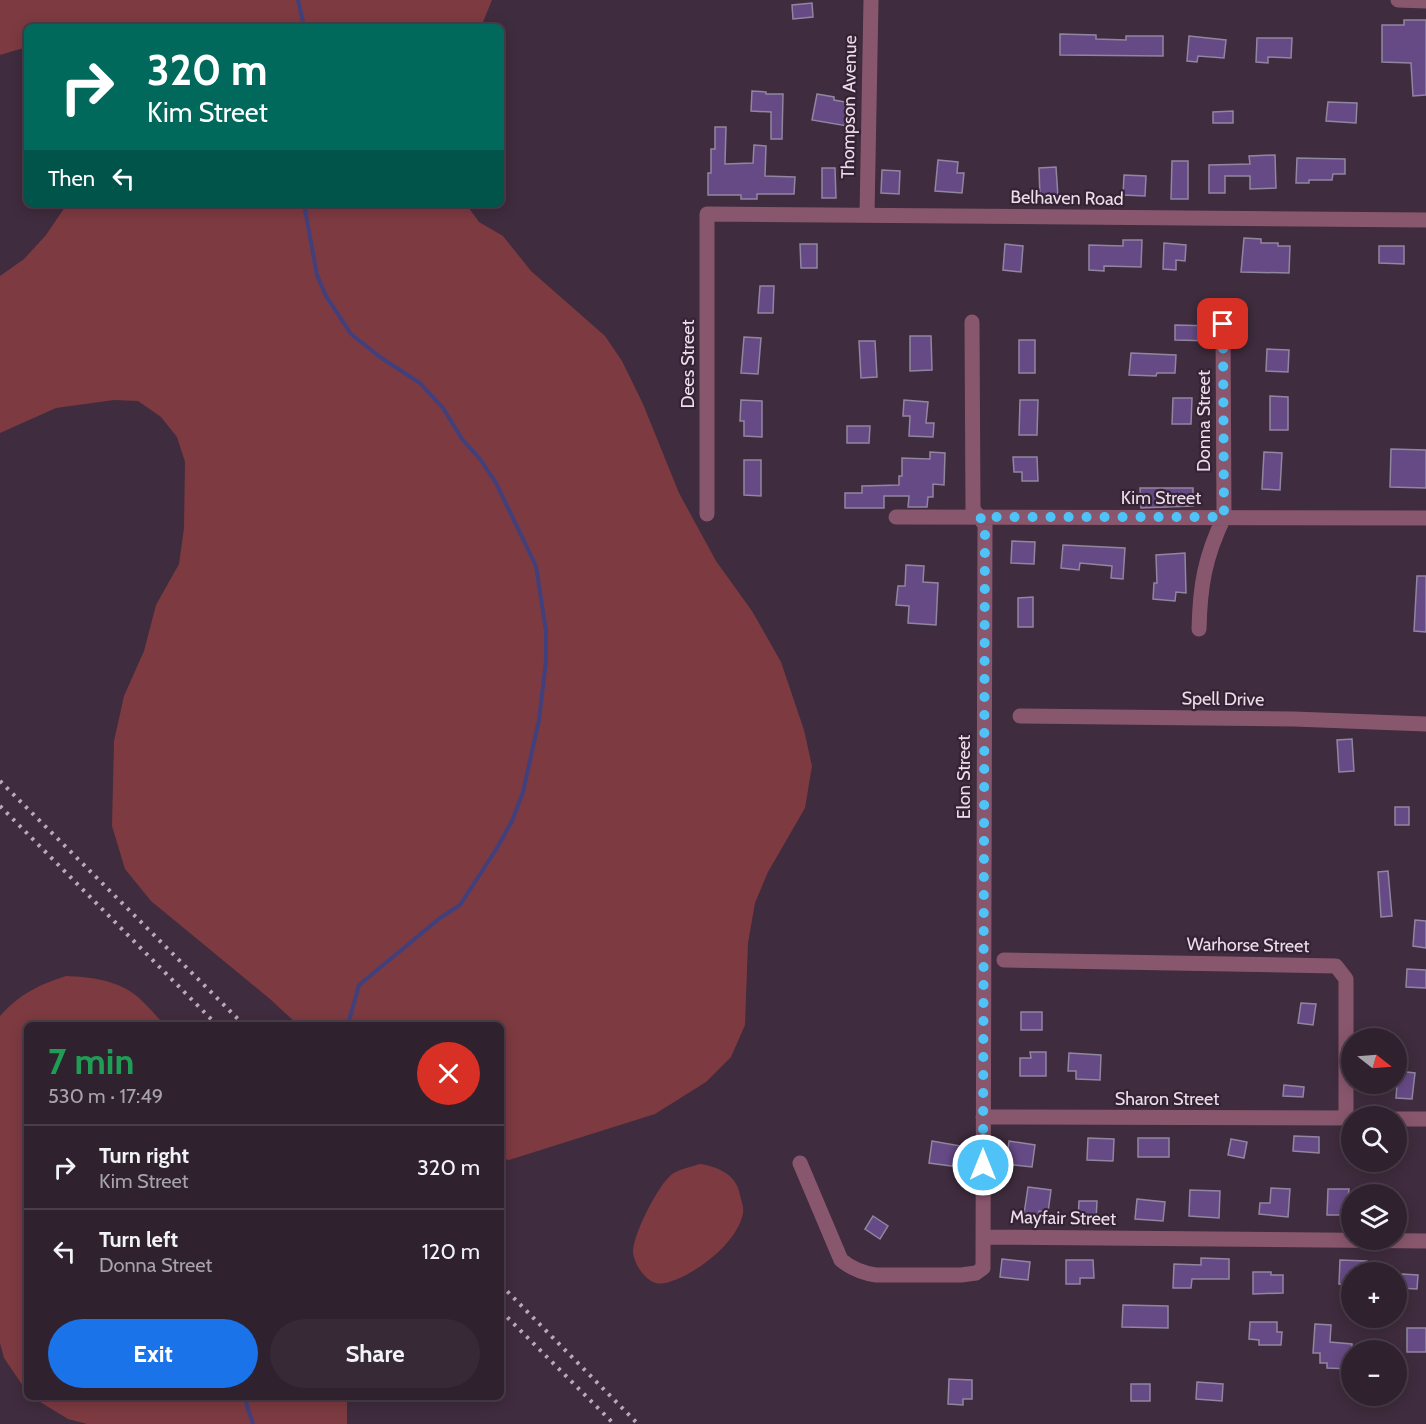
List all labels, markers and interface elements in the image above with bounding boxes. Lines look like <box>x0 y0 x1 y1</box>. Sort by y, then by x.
street label: Thompson Avenue <box>837 35 861 179</box>
text: 320 m <box>147 44 267 96</box>
icon: right <box>48 48 126 126</box>
text: Kim Street <box>147 96 268 129</box>
icon: left <box>107 162 140 195</box>
text: Then <box>48 165 95 192</box>
street label: Belhaven Road <box>1010 186 1124 210</box>
pin <box>1197 298 1248 349</box>
icon: arrive <box>1206 307 1239 340</box>
street label: Dees Street <box>677 319 699 409</box>
street label: Donna Street <box>1193 370 1215 472</box>
street label: Kim Street <box>1121 487 1201 509</box>
street label: Spell Drive <box>1182 687 1264 711</box>
street label: Elon Street <box>953 735 975 819</box>
street label: Warhorse Street <box>1186 933 1310 957</box>
north arrow <box>1341 1028 1407 1094</box>
map controls <box>1341 1028 1407 1406</box>
text: 7 min <box>48 1039 134 1083</box>
button: close <box>417 1042 480 1105</box>
text: 530 m · 17:49 <box>48 1084 163 1108</box>
street label: Sharon Street <box>1115 1088 1219 1110</box>
button: search <box>1341 1106 1407 1172</box>
position arrow <box>951 1133 1015 1197</box>
text: Turn right <box>99 1142 189 1169</box>
icon: right <box>48 1151 81 1184</box>
text: 320 m <box>417 1154 480 1181</box>
text: Kim Street <box>99 1169 188 1193</box>
button: layers <box>1341 1184 1407 1250</box>
street label: Mayfair Street <box>1010 1206 1116 1230</box>
text: Turn left <box>99 1226 178 1253</box>
icon: left <box>48 1235 81 1268</box>
text: 120 m <box>422 1238 480 1265</box>
text: Donna Street <box>99 1253 212 1277</box>
button: + <box>1341 1262 1407 1328</box>
button: Exit <box>48 1319 258 1388</box>
button: Share <box>270 1319 480 1388</box>
button: − <box>1341 1340 1407 1406</box>

